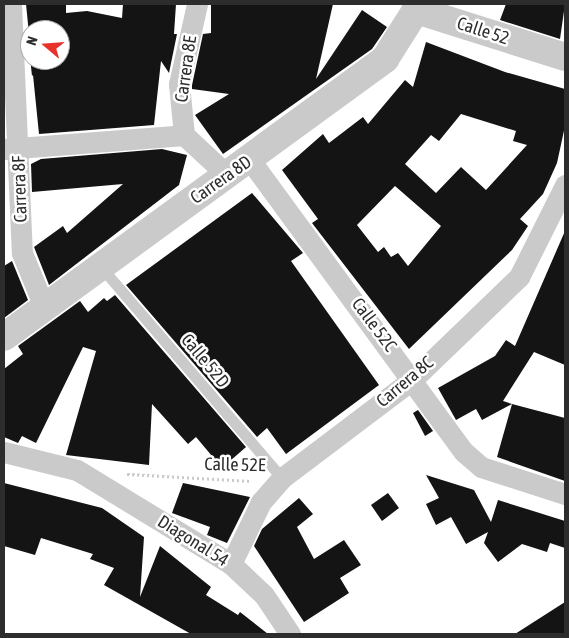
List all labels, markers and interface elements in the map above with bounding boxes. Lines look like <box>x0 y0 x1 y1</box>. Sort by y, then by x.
street label: Calle 52 <box>454 12 512 50</box>
north arrow <box>20 20 70 70</box>
text: N <box>23 34 41 47</box>
street label: Carrera 8E <box>171 34 201 104</box>
street label: Carrera 8D <box>186 151 256 209</box>
street label: Carrera 8F <box>8 155 32 223</box>
street label: Calle 52C <box>347 294 401 356</box>
street label: Calle 52D <box>176 330 234 392</box>
street label: Carrera 8C <box>372 352 438 412</box>
street label: Calle 52E <box>204 454 266 476</box>
street label: Diagonal 54 <box>153 511 233 571</box>

